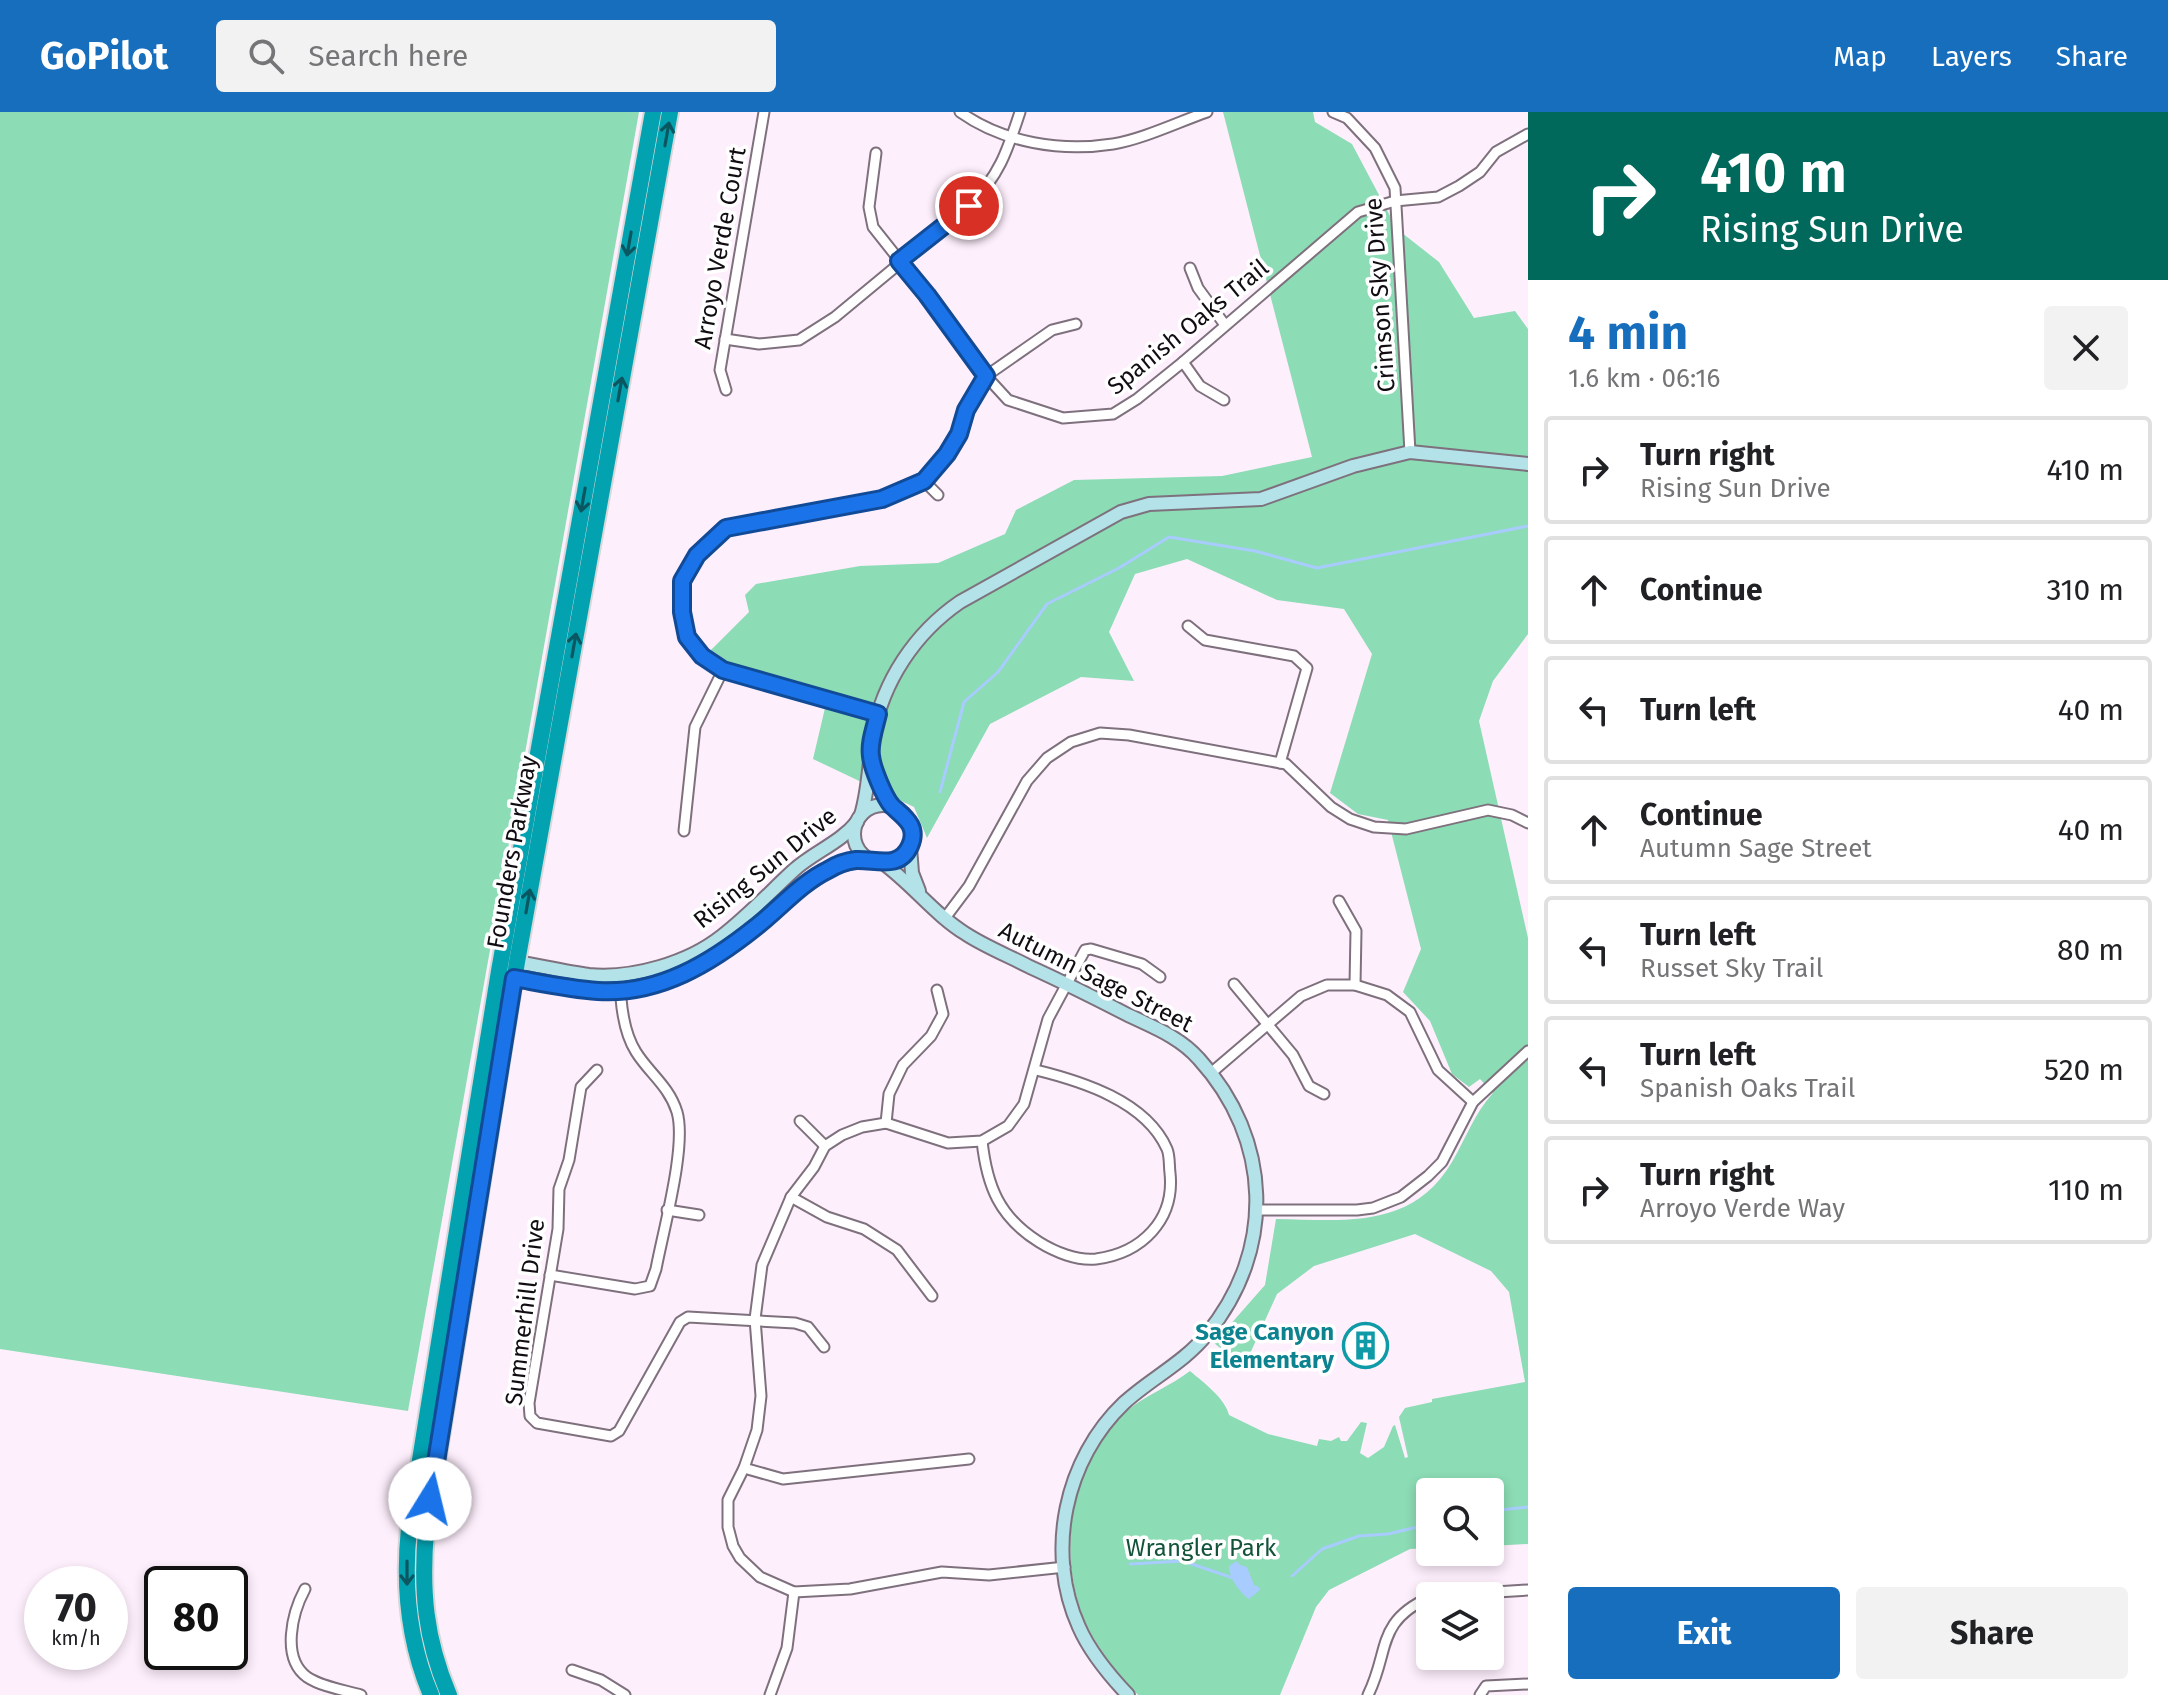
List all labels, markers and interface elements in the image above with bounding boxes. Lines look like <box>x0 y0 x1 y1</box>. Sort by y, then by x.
search box <box>216 20 776 92</box>
text: GoPilot <box>40 33 168 79</box>
icon: search <box>244 34 288 78</box>
text: Search here <box>308 38 468 74</box>
text: Map <box>1833 40 1887 73</box>
text: Layers <box>1931 40 2012 73</box>
text: Share <box>2056 40 2128 73</box>
one-way arrow <box>660 121 675 147</box>
text: 410 m <box>1700 140 1847 207</box>
street label: Arroyo Verde Court <box>688 144 752 351</box>
icon: right <box>1568 144 1672 248</box>
pin <box>935 172 1003 240</box>
icon: arrive <box>947 184 991 228</box>
street label: Crimson Sky Drive <box>1359 197 1401 393</box>
text: Rising Sun Drive <box>1700 208 1964 252</box>
one-way arrow <box>621 231 636 256</box>
street label: Spanish Oaks Trail <box>1102 254 1274 400</box>
text: 4 min <box>1568 304 1688 362</box>
button: close <box>2044 306 2128 390</box>
text: 1.6 km · 06:16 <box>1568 363 1720 394</box>
one-way arrow <box>613 377 628 403</box>
text: Turn right <box>1640 437 1775 473</box>
icon: right <box>1572 448 1616 492</box>
text: 410 m <box>2046 452 2124 488</box>
text: Rising Sun Drive <box>1640 473 1831 504</box>
one-way arrow <box>575 487 590 512</box>
icon: ahead <box>1572 568 1616 612</box>
text: Continue <box>1640 572 1763 608</box>
text: 310 m <box>2046 572 2124 608</box>
one-way arrow <box>567 633 582 659</box>
icon: left <box>1572 688 1616 732</box>
text: Turn left <box>1640 692 1756 728</box>
text: 40 m <box>2058 692 2124 728</box>
street label: Founders Parkway <box>481 753 543 951</box>
text: Continue <box>1640 797 1763 833</box>
street label: Rising Sun Drive <box>688 802 842 934</box>
icon: ahead <box>1572 808 1616 852</box>
text: 40 m <box>2058 812 2124 848</box>
text: Autumn Sage Street <box>1640 833 1872 864</box>
one-way arrow <box>521 889 536 914</box>
street label: Autumn Sage Street <box>994 916 1198 1038</box>
text: Turn left <box>1640 917 1756 953</box>
icon: left <box>1572 928 1616 972</box>
text: 80 m <box>2057 932 2124 968</box>
text: Russet Sky Trail <box>1640 953 1823 984</box>
text: Turn left <box>1640 1037 1756 1073</box>
icon: left <box>1572 1048 1616 1092</box>
text: 520 m <box>2044 1052 2124 1088</box>
text: Spanish Oaks Trail <box>1640 1073 1855 1104</box>
text: Turn right <box>1640 1157 1775 1193</box>
icon: right <box>1572 1168 1616 1212</box>
text: 110 m <box>2048 1172 2124 1208</box>
text: Arroyo Verde Way <box>1640 1193 1845 1224</box>
street label: Summerhill Drive <box>500 1217 550 1407</box>
place label: Sage Canyon Elementary <box>1195 1318 1335 1374</box>
building icon: Sage Canyon Elementary <box>1341 1322 1389 1370</box>
position arrow <box>388 1457 472 1541</box>
map controls <box>1416 1478 1504 1670</box>
button: search <box>1416 1478 1504 1566</box>
park label: Wrangler Park <box>1126 1534 1277 1562</box>
one-way arrow <box>399 1559 415 1586</box>
speed limit sign: 80 <box>144 1566 248 1670</box>
button: layers <box>1416 1582 1504 1670</box>
text: 70 <box>55 1584 97 1632</box>
button: Exit <box>1568 1587 1840 1679</box>
button: Share <box>1856 1587 2128 1679</box>
text: km/h <box>51 1626 101 1650</box>

